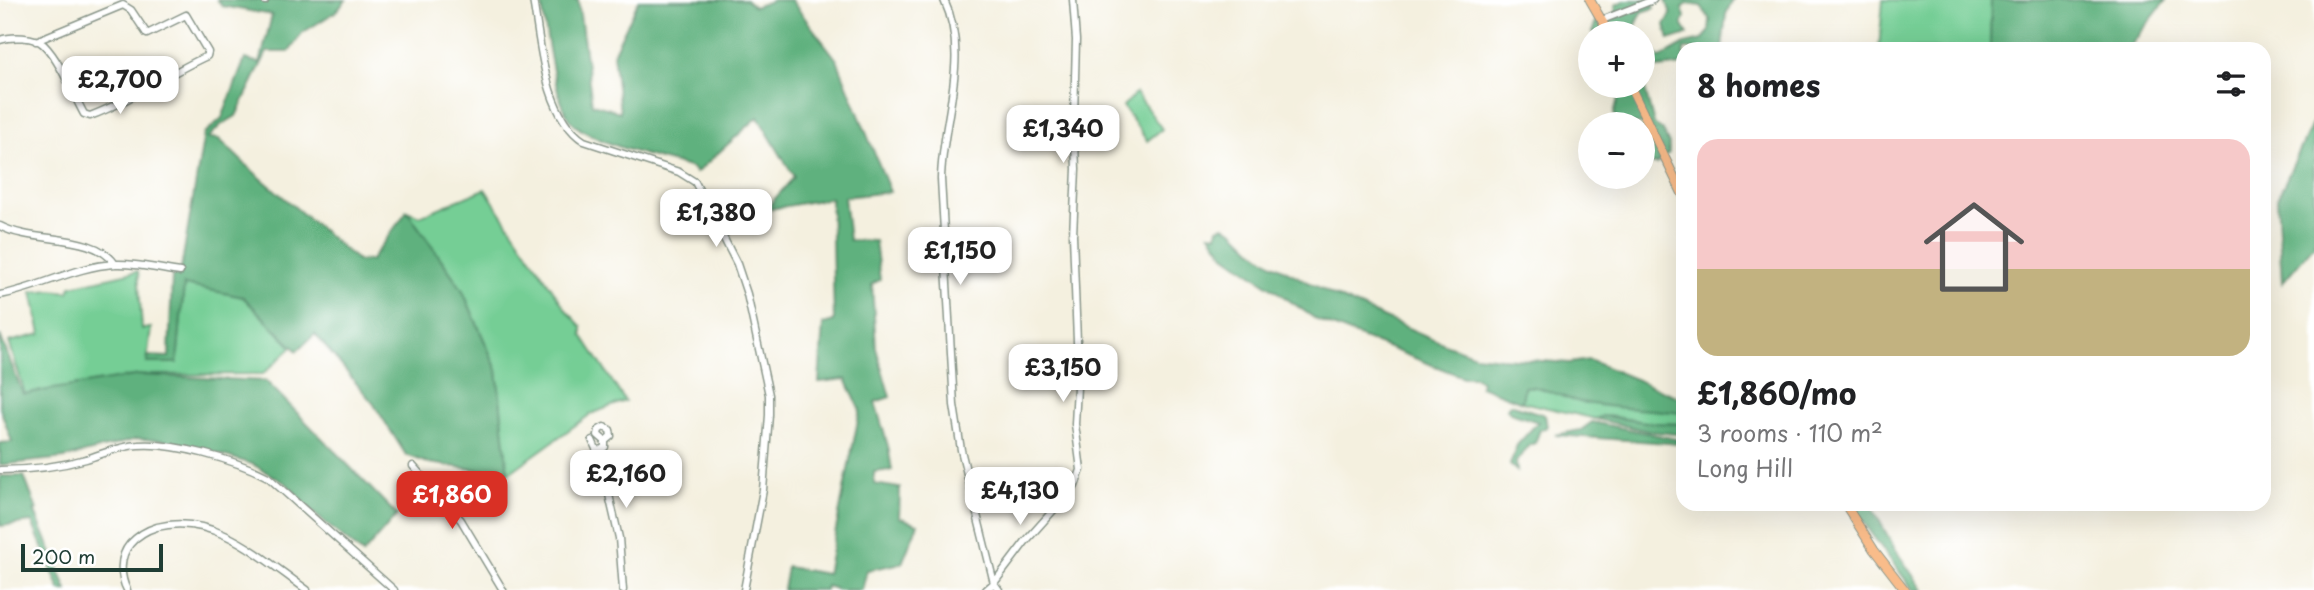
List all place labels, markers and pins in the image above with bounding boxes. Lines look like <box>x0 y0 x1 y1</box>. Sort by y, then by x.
pin: £2,700 <box>63 57 177 116</box>
pin: £1,340 <box>1006 106 1120 165</box>
pin: £1,380 <box>659 190 773 249</box>
pin: £1,150 <box>903 228 1017 287</box>
pin: £3,150 <box>1006 344 1120 404</box>
pin: £2,160 <box>569 450 683 510</box>
pin: £4,130 <box>963 468 1077 527</box>
pin: £1,860 <box>395 472 509 531</box>

